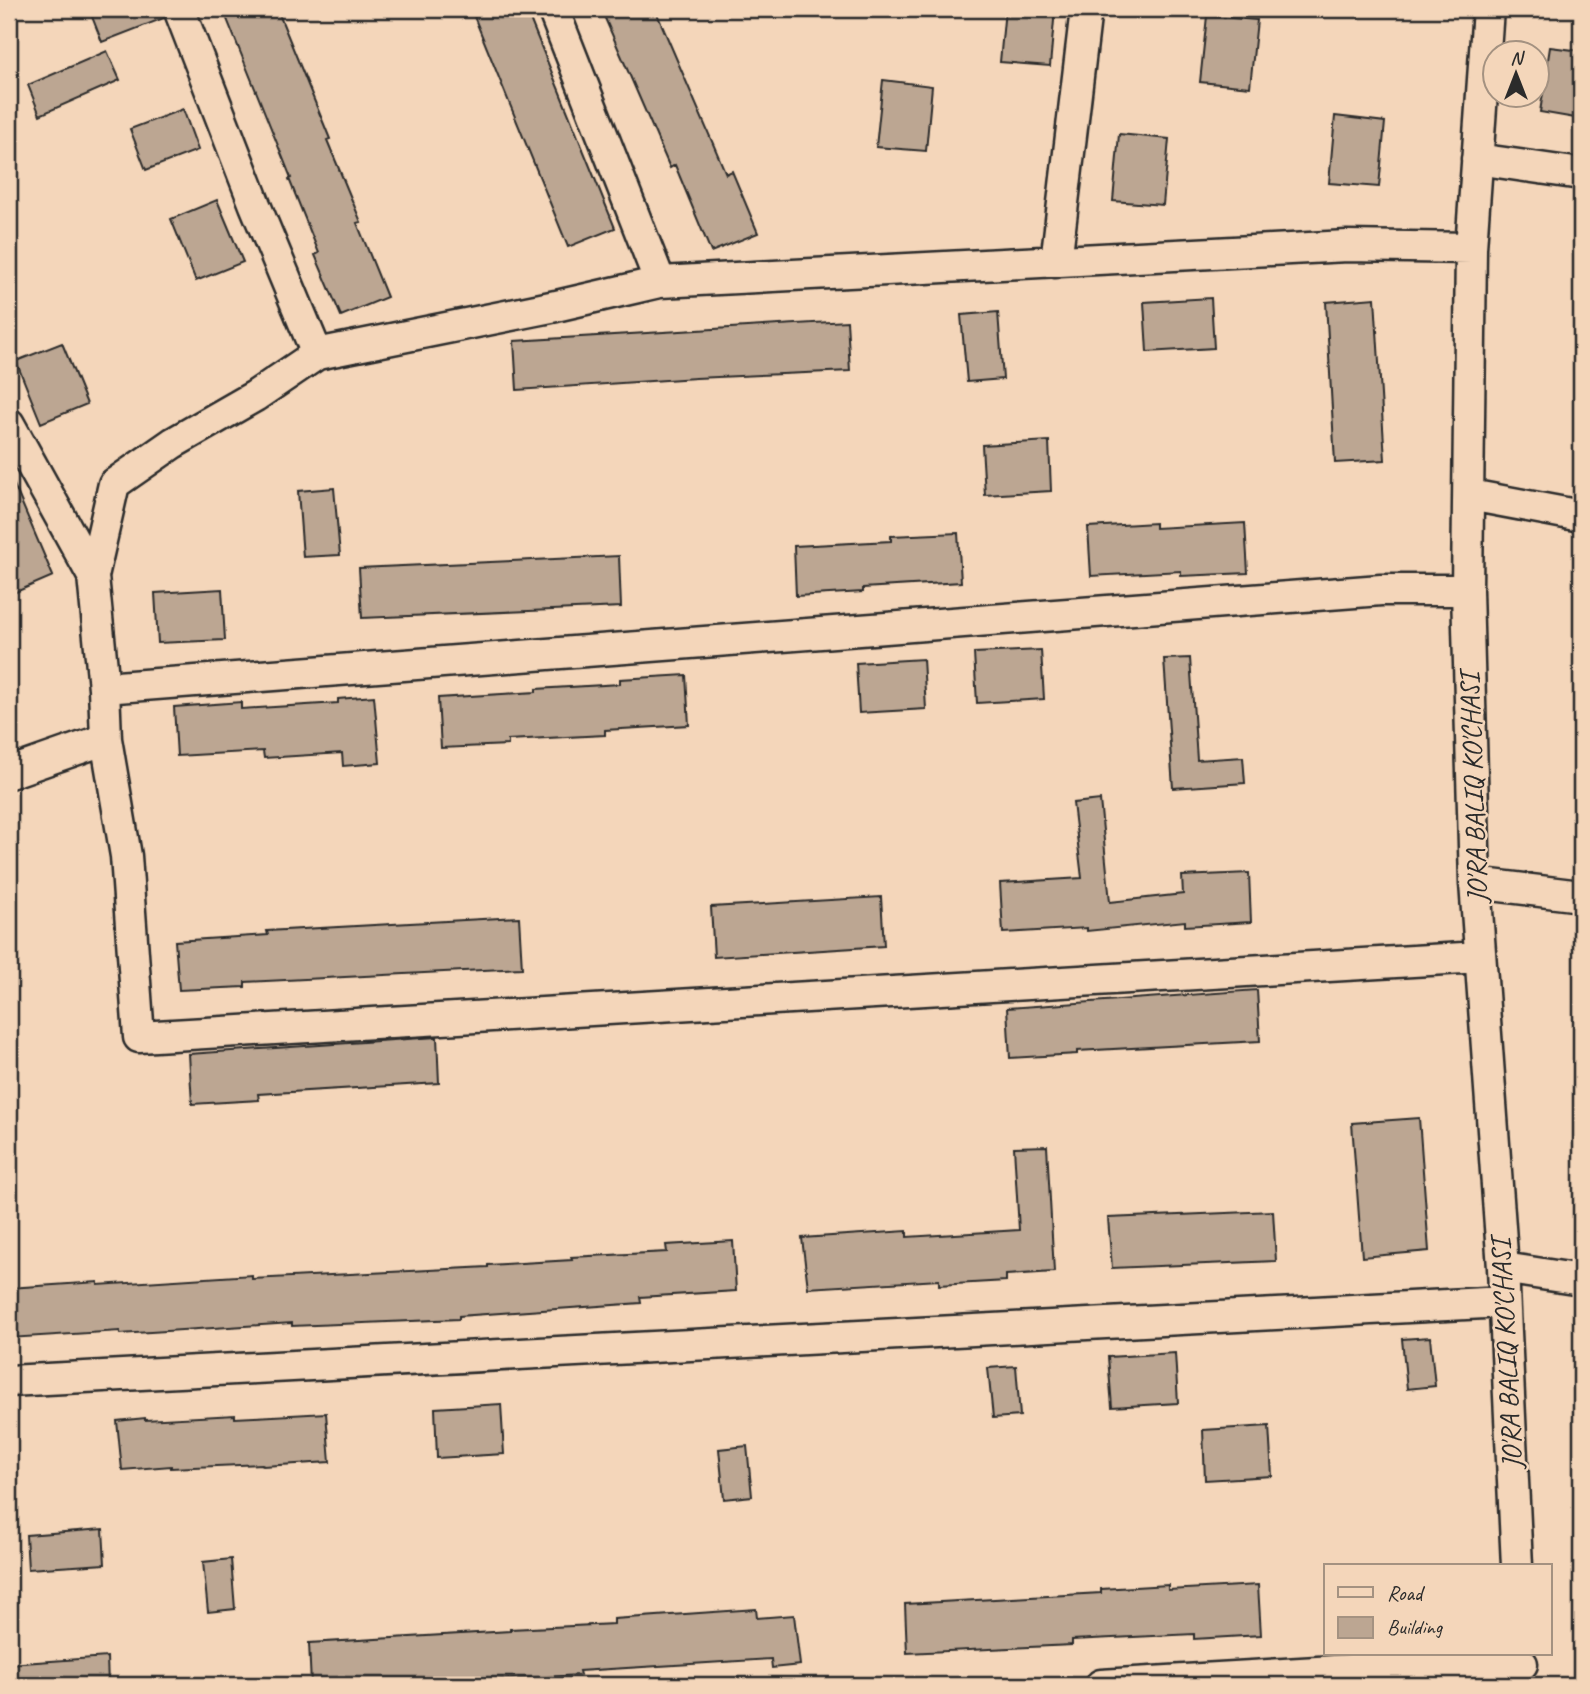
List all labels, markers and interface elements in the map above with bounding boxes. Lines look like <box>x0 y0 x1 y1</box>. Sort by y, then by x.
north arrow <box>1482 38 1552 108</box>
text: N <box>1510 46 1525 70</box>
street label: JO'RA BALIQ KO'CHASI <box>1451 666 1495 906</box>
street label: JO'RA BALIQ KO'CHASI <box>1482 1232 1530 1472</box>
legend <box>1324 1564 1552 1656</box>
text: Road <box>1387 1580 1426 1606</box>
text: Building <box>1387 1614 1444 1640</box>

